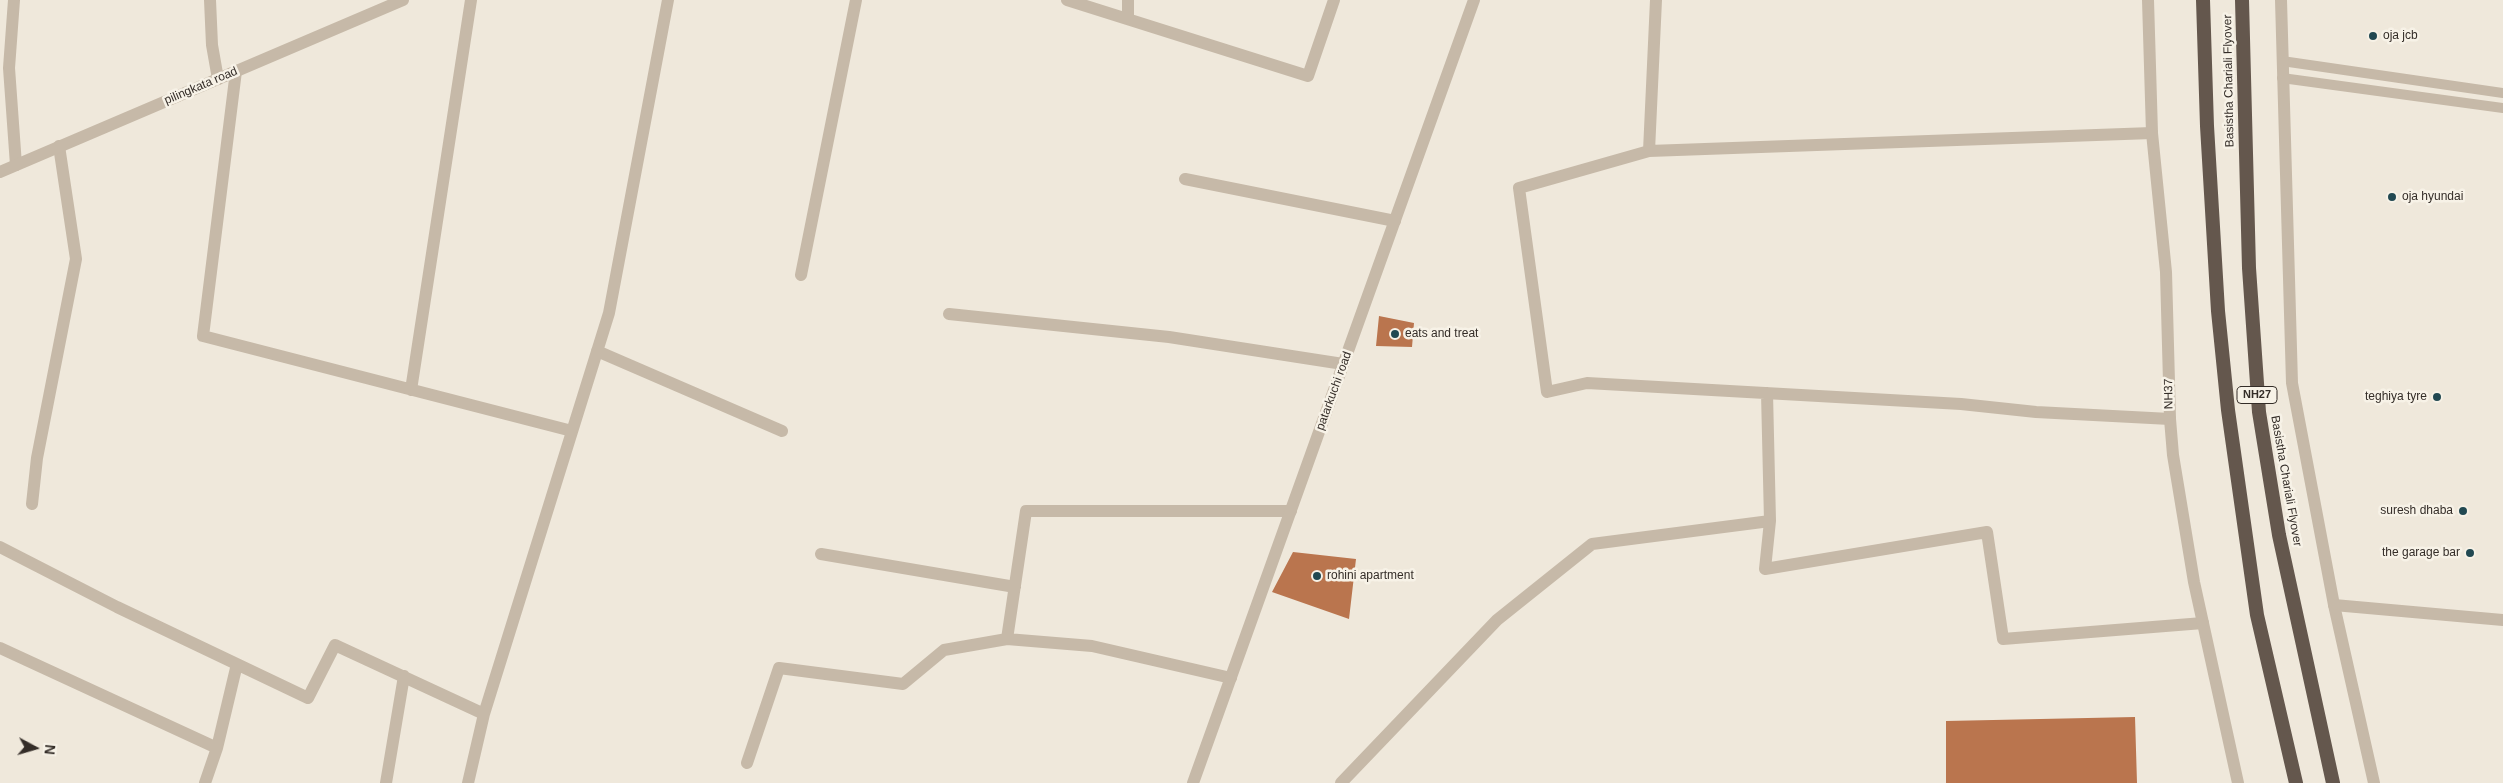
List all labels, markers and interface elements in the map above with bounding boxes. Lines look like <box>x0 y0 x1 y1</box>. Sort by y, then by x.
street label: Basistha Chariali Flyover <box>2221 15 2237 147</box>
place label: oja jcb <box>2383 29 2418 43</box>
marker: oja jcb <box>2367 30 2379 42</box>
street label: pilingkata road <box>162 64 240 108</box>
place label: oja hyundai <box>2402 190 2463 204</box>
marker: oja hyundai <box>2386 191 2398 203</box>
place label: eats and treat <box>1405 327 1478 341</box>
marker: eats and treat <box>1389 328 1401 340</box>
street label: patarkuchi road <box>1313 350 1355 432</box>
street label: NH37 <box>2162 379 2176 409</box>
road number: NH27 <box>2237 386 2277 404</box>
place label: teghiya tyre <box>2365 390 2427 404</box>
marker: teghiya tyre <box>2431 391 2443 403</box>
street label: Basistha Chariali Flyover <box>2267 414 2305 548</box>
place label: suresh dhaba <box>2380 504 2453 518</box>
marker: suresh dhaba <box>2457 505 2469 517</box>
place label: the garage bar <box>2382 546 2460 560</box>
marker: the garage bar <box>2464 547 2476 559</box>
place label: rohini apartment <box>1327 569 1414 583</box>
marker: rohini apartment <box>1311 570 1323 582</box>
north arrow <box>10 723 60 773</box>
text: N <box>41 744 58 755</box>

